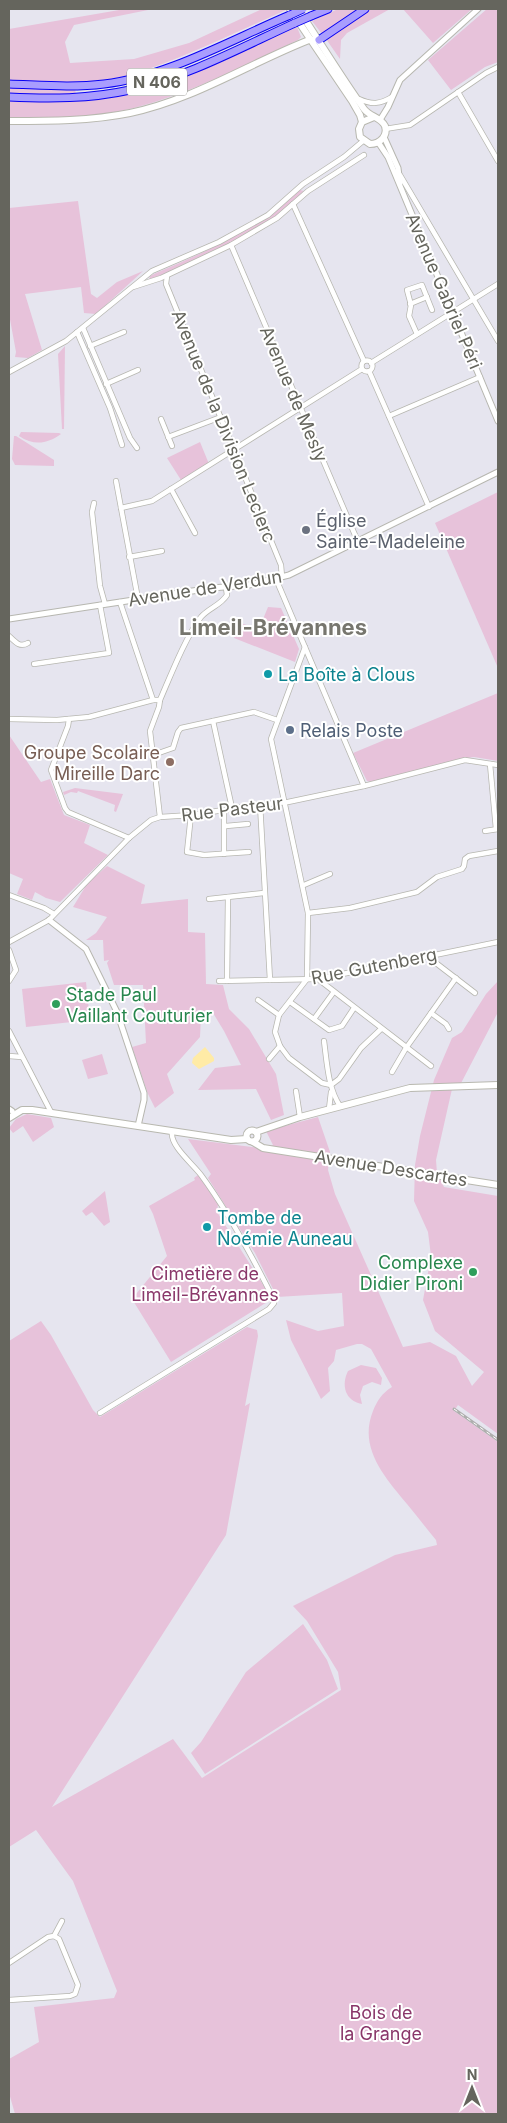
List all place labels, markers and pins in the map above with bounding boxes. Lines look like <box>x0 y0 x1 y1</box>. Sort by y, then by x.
place label: Église Sainte-Madeleine <box>316 509 465 552</box>
marker: Église Sainte-Madeleine <box>300 524 312 536</box>
place label: La Boîte à Clous <box>278 664 415 685</box>
marker: La Boîte à Clous <box>262 668 274 680</box>
place label: Relais Poste <box>300 720 403 741</box>
marker: Relais Poste <box>284 724 296 736</box>
place label: Groupe Scolaire Mireille Darc <box>24 742 160 784</box>
marker: Groupe Scolaire Mireille Darc <box>164 756 176 768</box>
place label: Stade Paul Vaillant Couturier <box>66 984 212 1026</box>
marker: Stade Paul Vaillant Couturier <box>50 998 62 1010</box>
place label: Tombe de Noémie Auneau <box>217 1207 353 1249</box>
marker: Tombe de Noémie Auneau <box>201 1221 213 1233</box>
place label: Complexe Didier Pironi <box>360 1252 463 1294</box>
marker: Complexe Didier Pironi <box>467 1266 479 1278</box>

